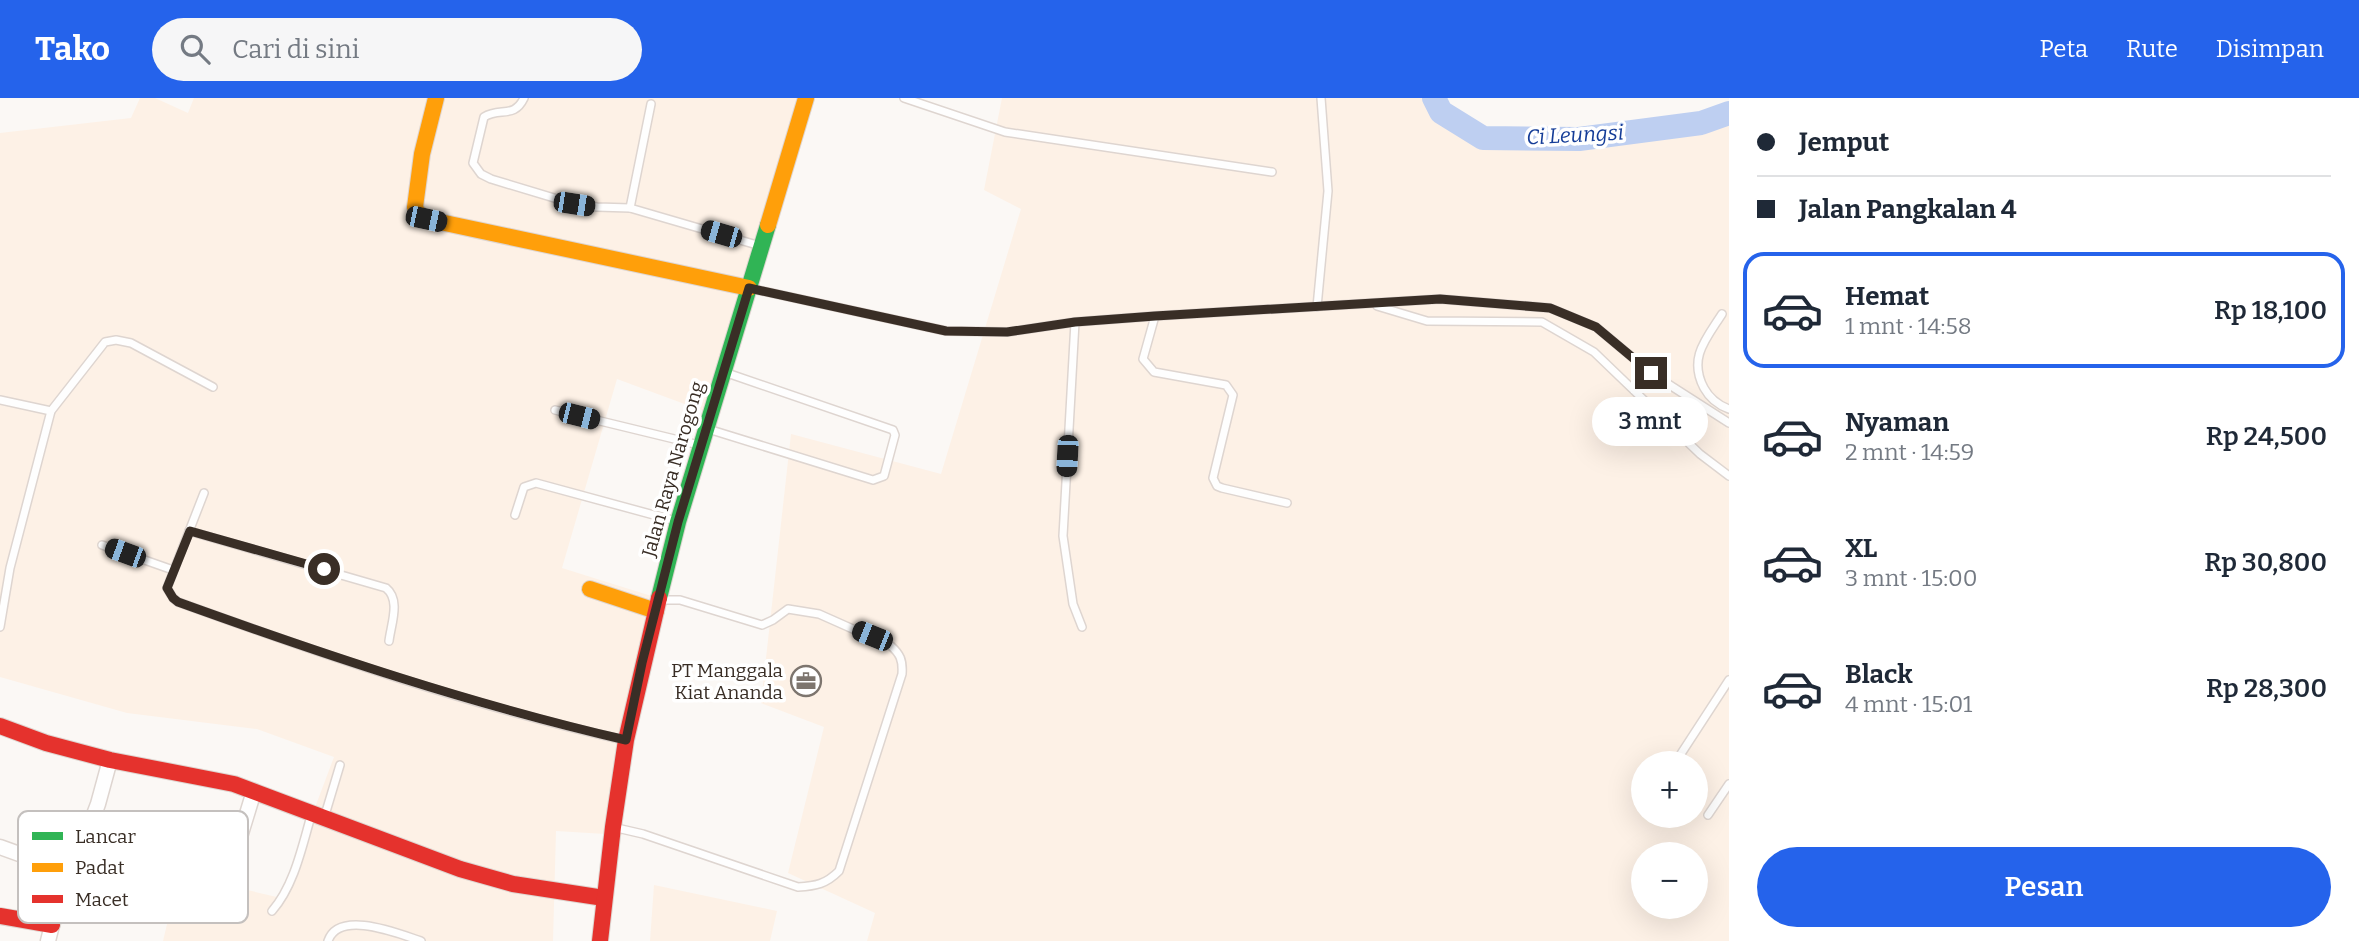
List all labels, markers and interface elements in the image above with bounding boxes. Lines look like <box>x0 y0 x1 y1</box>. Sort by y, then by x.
search box <box>152 18 642 81</box>
text: Tako <box>35 29 110 69</box>
icon: search <box>176 30 214 68</box>
text: Cari di sini <box>232 34 359 65</box>
text: Peta <box>2039 35 2088 63</box>
text: Rute <box>2126 35 2178 63</box>
text: Disimpan <box>2216 35 2324 63</box>
water label: Ci Leungsi <box>1526 119 1624 151</box>
text: Jemput <box>1799 127 1889 158</box>
car <box>552 190 597 218</box>
text: Jalan Pangkalan 4 <box>1799 194 2017 225</box>
car <box>404 204 449 234</box>
car <box>698 218 745 250</box>
icon: car <box>1761 279 1824 342</box>
text: Hemat <box>1845 281 1929 312</box>
text: Rp 18,100 <box>2214 295 2327 326</box>
text: 1 mnt · 14:58 <box>1845 312 1972 340</box>
route end <box>1635 357 1667 389</box>
street label: Jalan Raya Narogong <box>637 378 709 560</box>
callout: 3 mnt <box>1593 398 1709 446</box>
car <box>557 401 602 431</box>
icon: car <box>1761 405 1824 468</box>
text: 3 mnt <box>1619 407 1682 435</box>
text: Nyaman <box>1845 407 1949 438</box>
text: Rp 24,500 <box>2206 421 2327 452</box>
car <box>1056 434 1079 478</box>
text: 2 mnt · 14:59 <box>1845 438 1974 466</box>
icon: car <box>1761 531 1824 594</box>
text: XL <box>1845 533 1877 564</box>
car <box>102 536 149 570</box>
text: Rp 30,800 <box>2204 547 2327 578</box>
route start <box>308 553 340 585</box>
text: 3 mnt · 15:00 <box>1845 564 1978 592</box>
car <box>849 618 896 654</box>
icon: car <box>1761 657 1824 720</box>
place label: PT Manggala Kiat Ananda <box>671 659 784 704</box>
text: Black <box>1845 659 1913 690</box>
office icon: PT Manggala Kiat Ananda <box>789 664 823 698</box>
text: Rp 28,300 <box>2206 673 2327 704</box>
text: 4 mnt · 15:01 <box>1845 690 1972 718</box>
map controls <box>1631 751 1708 919</box>
button: + <box>1631 751 1708 828</box>
legend <box>18 811 248 923</box>
text: Lancar <box>75 825 136 848</box>
button: − <box>1631 842 1708 919</box>
button: Pesan <box>1757 847 2331 927</box>
text: Padat <box>75 856 125 879</box>
text: Macet <box>75 888 129 911</box>

